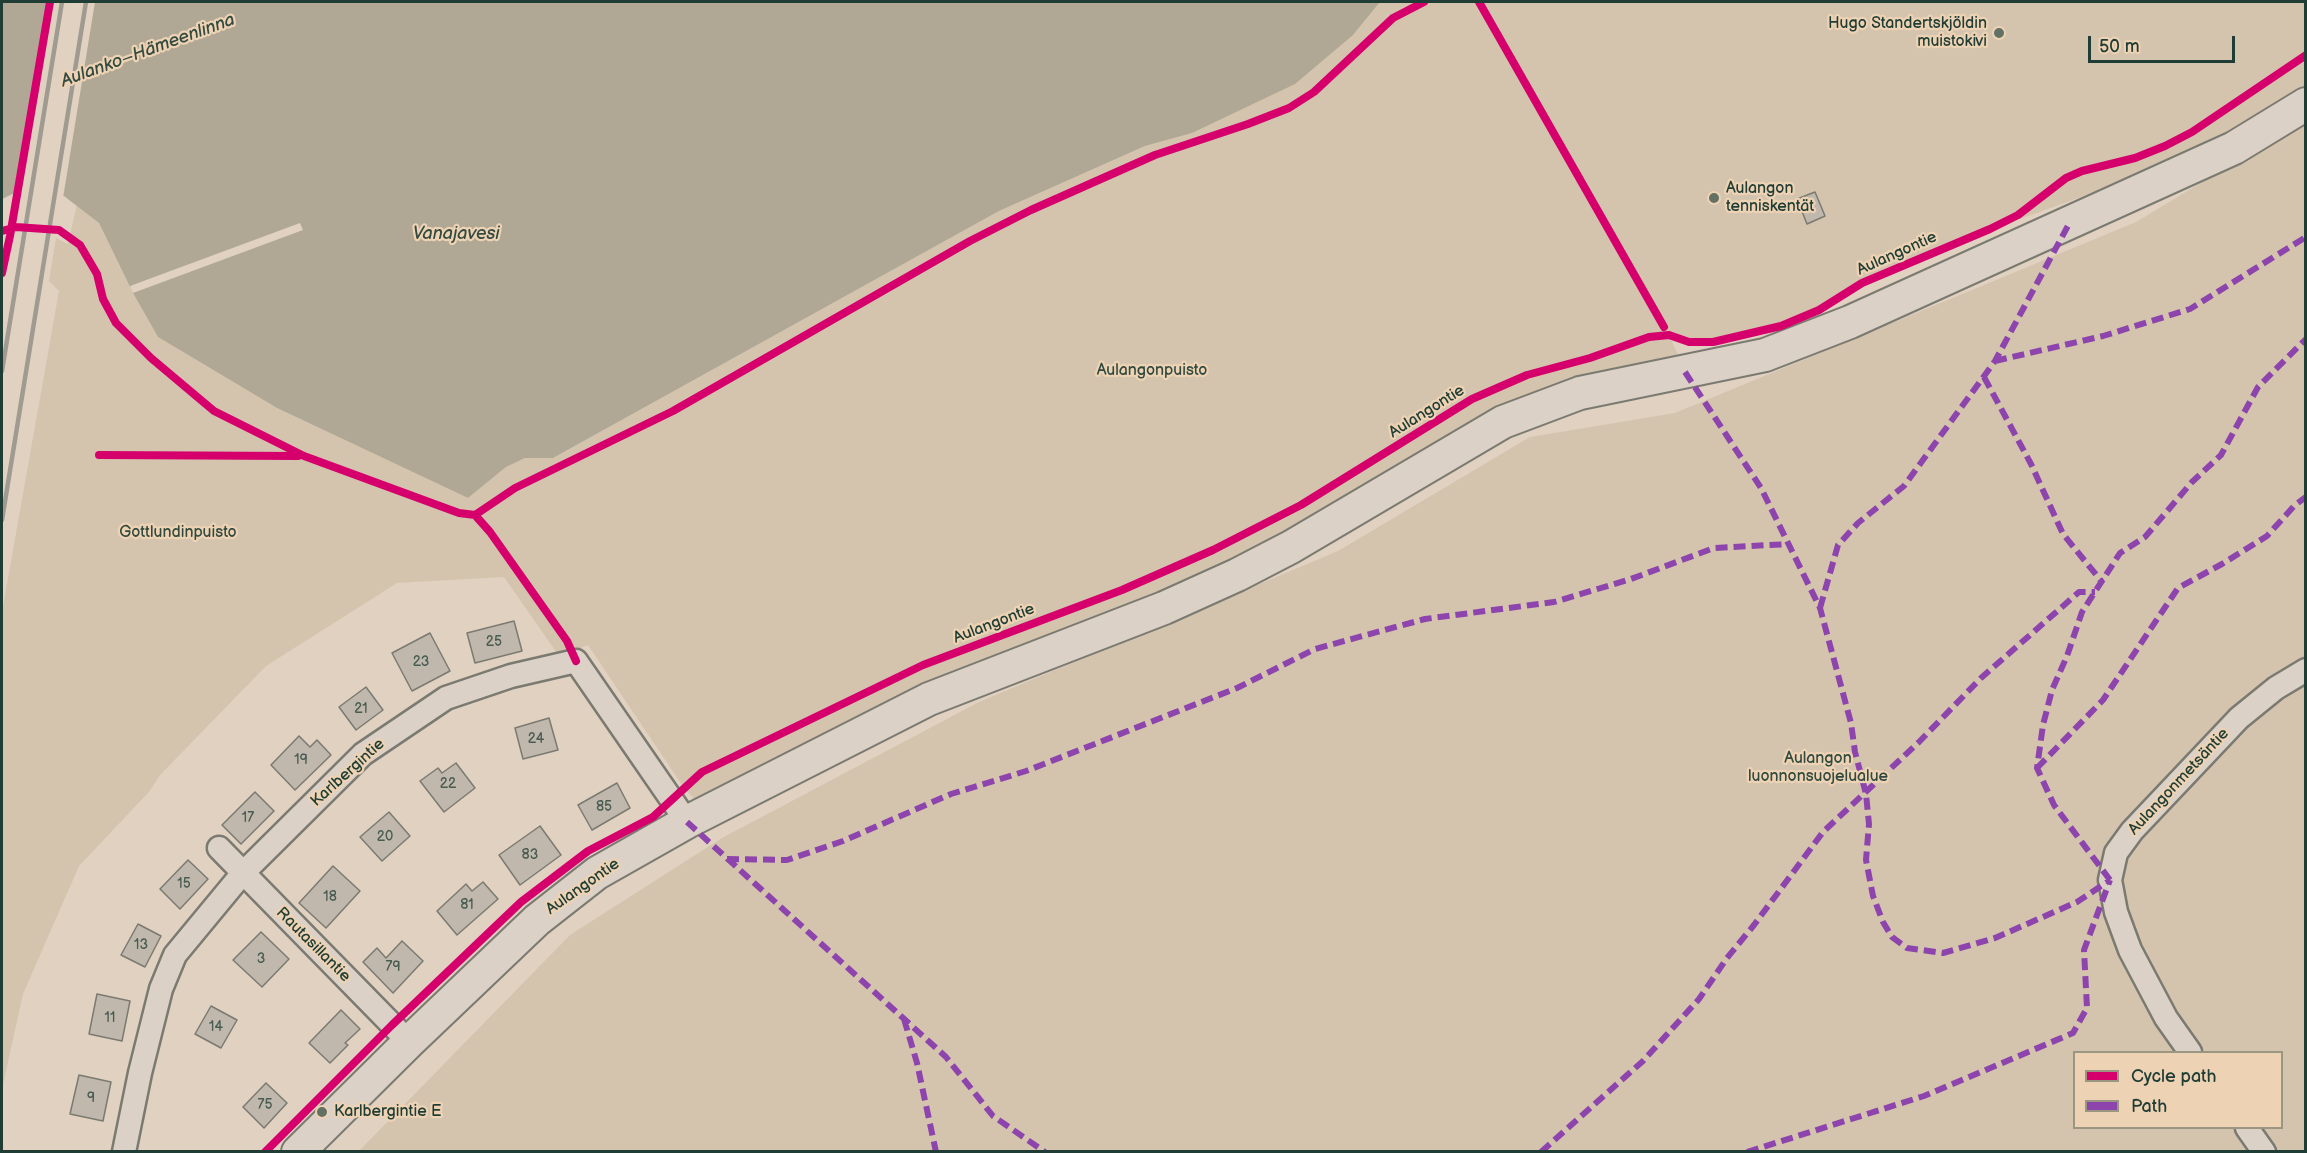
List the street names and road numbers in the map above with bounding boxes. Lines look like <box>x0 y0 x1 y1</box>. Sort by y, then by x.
street label: Aulangontie <box>1854 228 1940 280</box>
street label: Aulangontie <box>1386 381 1468 443</box>
street label: Aulangontie <box>951 600 1037 648</box>
street label: Aulangonmetsäntie <box>2125 725 2233 839</box>
street label: Karlbergintie <box>307 735 389 811</box>
street label: Aulangontie <box>542 855 624 919</box>
street label: Rautasillantie <box>272 904 354 986</box>

